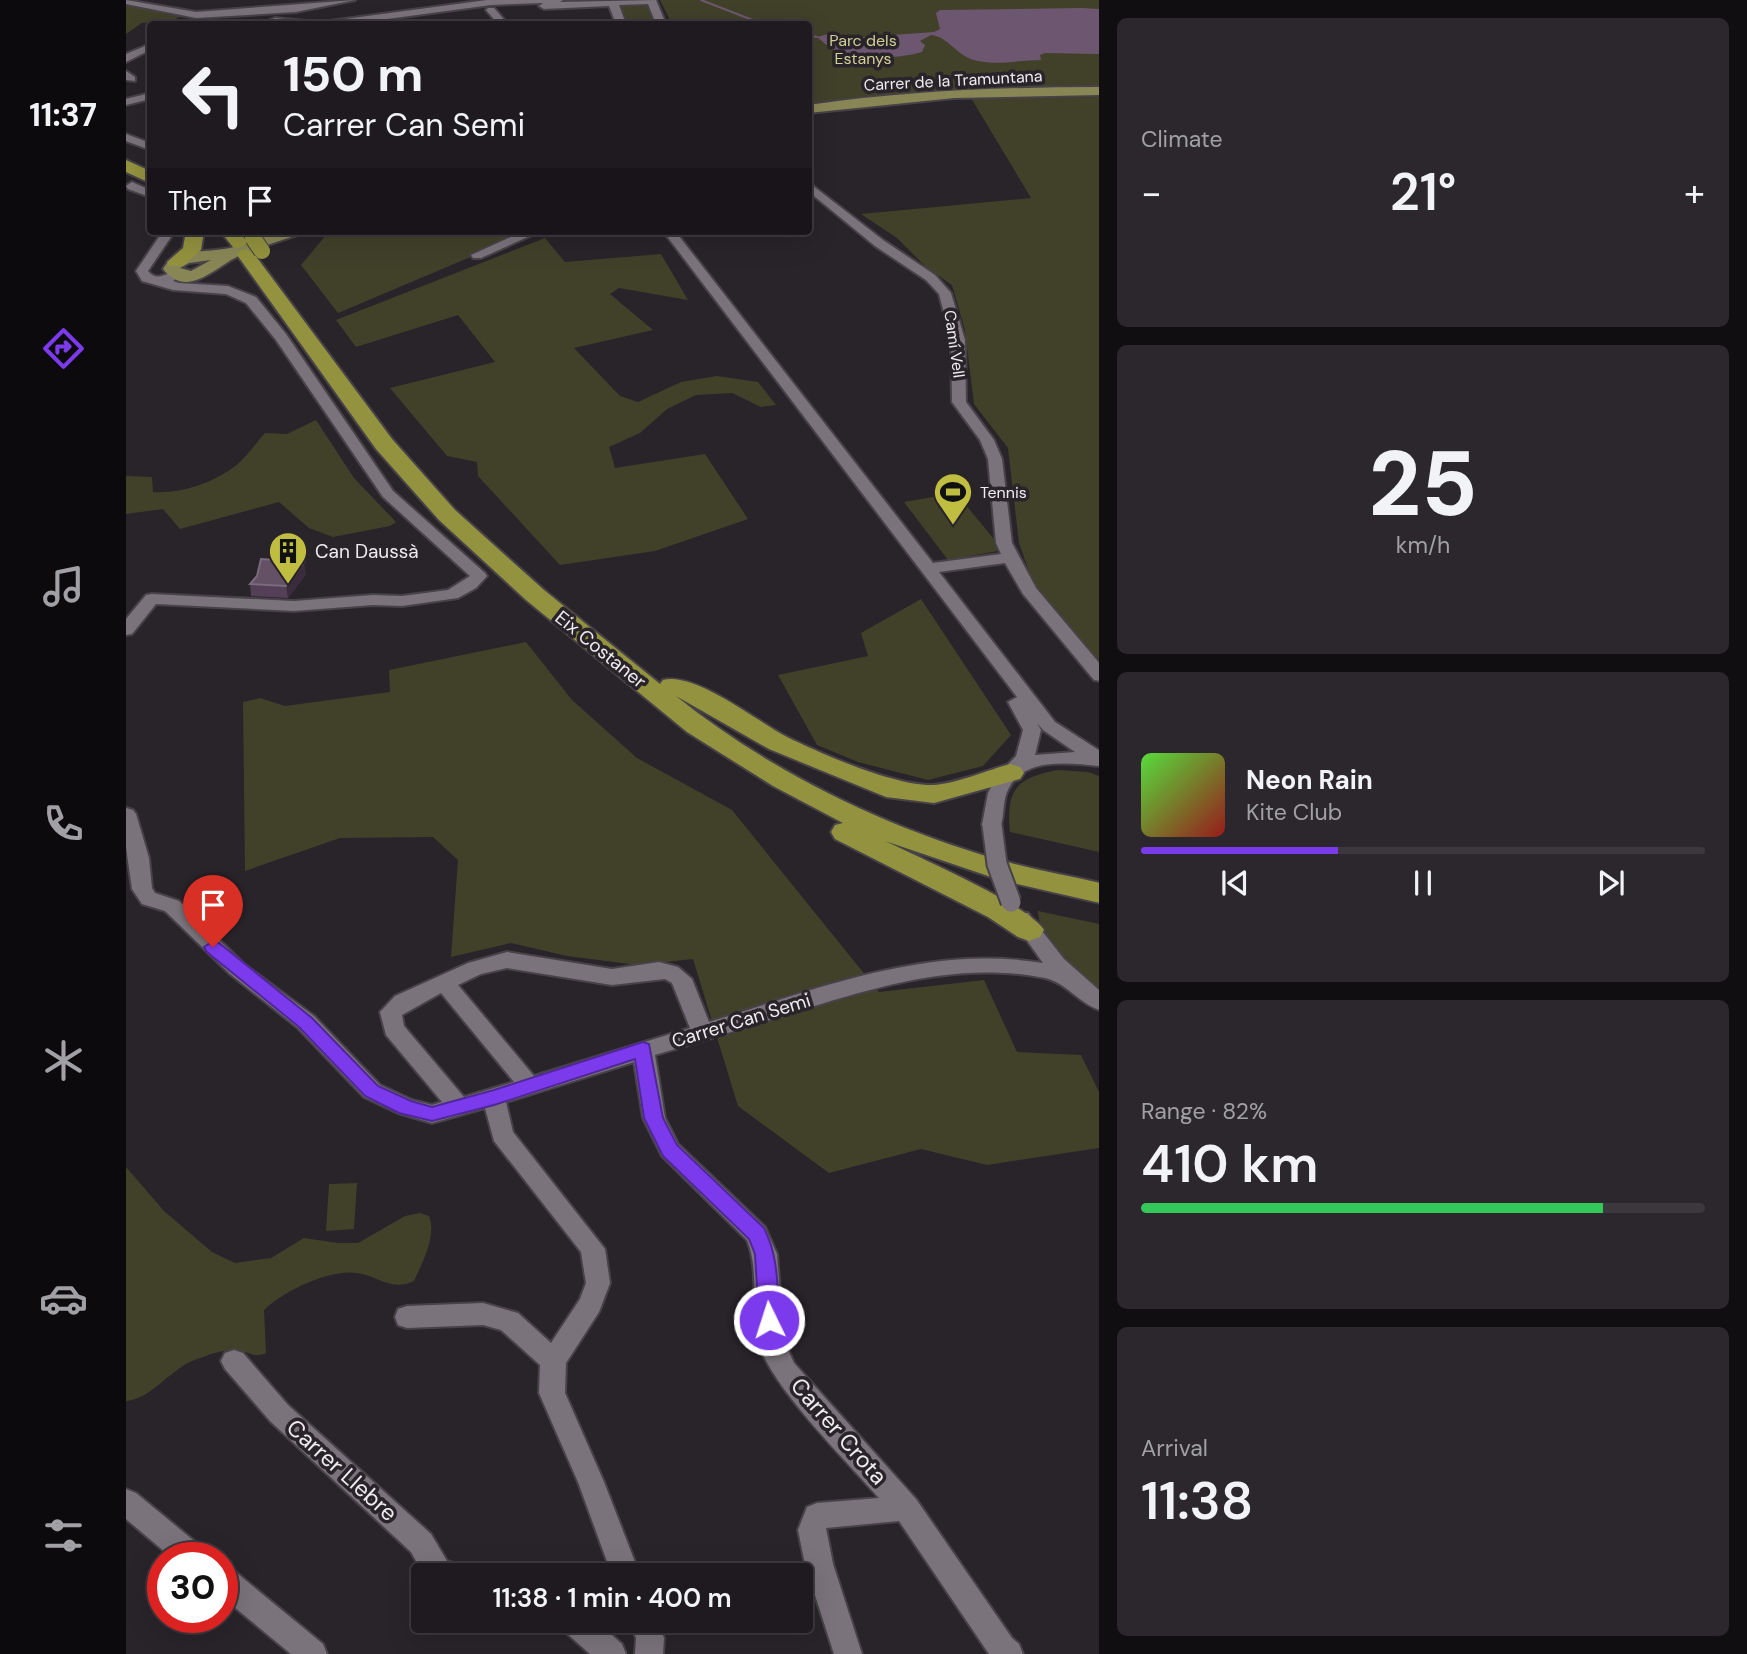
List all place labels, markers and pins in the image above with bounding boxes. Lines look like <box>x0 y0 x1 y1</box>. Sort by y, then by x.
sports icon: Tennis <box>932 471 974 526</box>
place label: Tennis <box>980 482 1027 503</box>
building icon: Can Daussà <box>267 530 309 585</box>
place label: Can Daussà <box>315 539 419 564</box>
pin <box>183 875 243 947</box>

